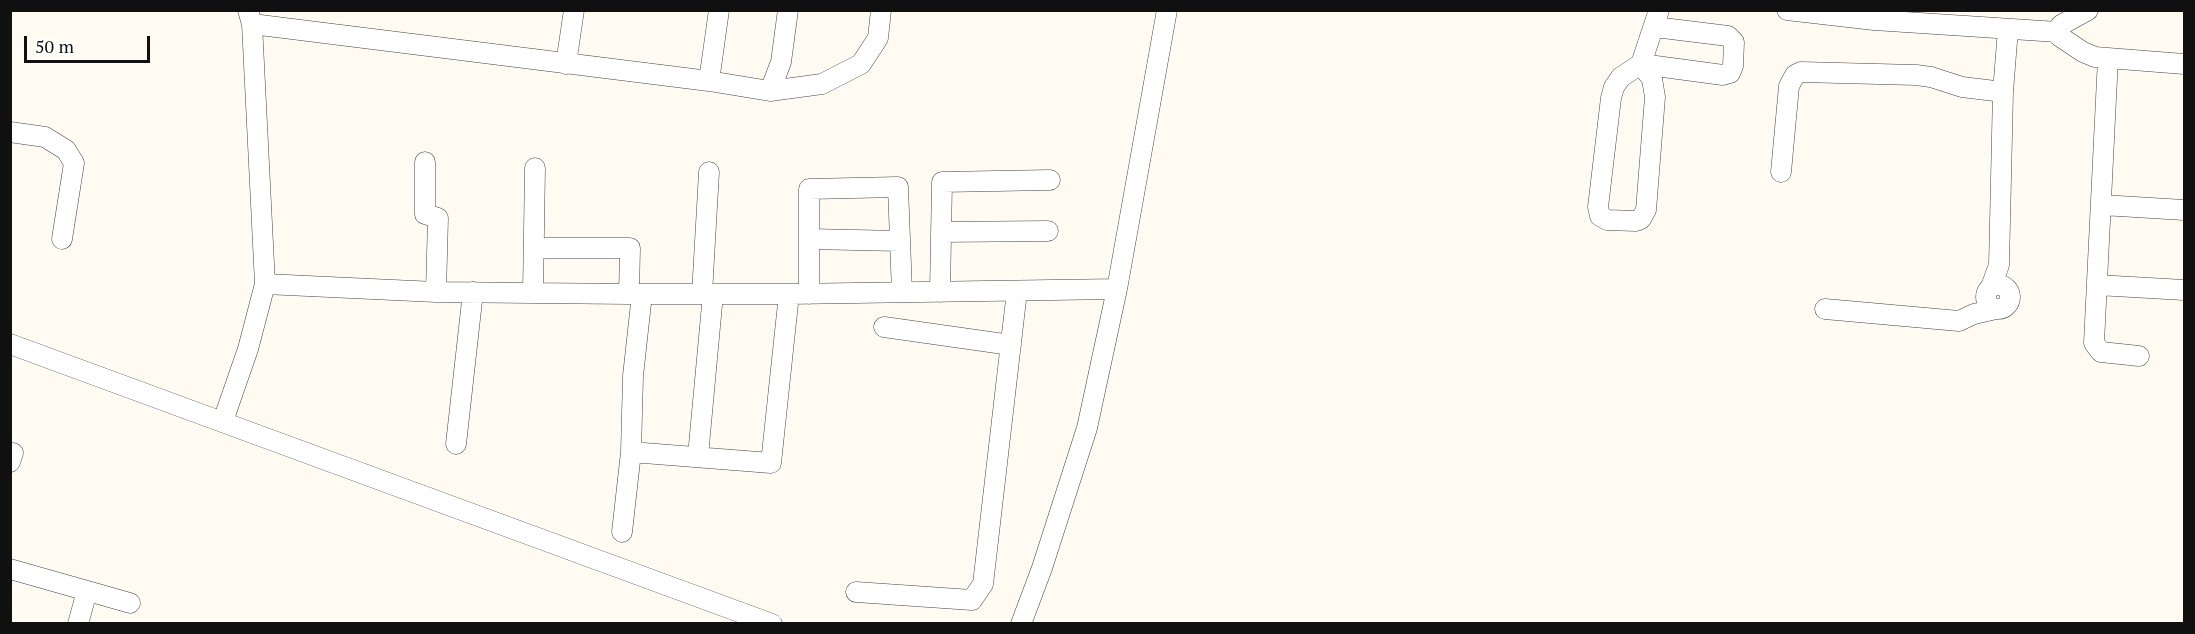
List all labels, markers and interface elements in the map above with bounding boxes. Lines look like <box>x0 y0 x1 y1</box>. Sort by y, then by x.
scale bar <box>27 24 153 62</box>
text: 50 m <box>35 34 74 58</box>

